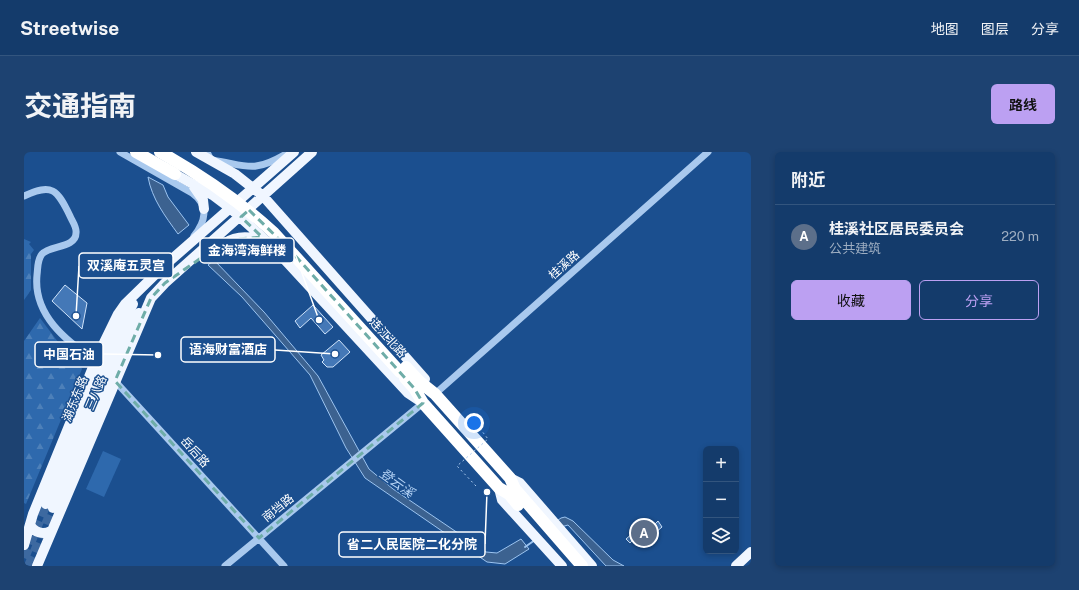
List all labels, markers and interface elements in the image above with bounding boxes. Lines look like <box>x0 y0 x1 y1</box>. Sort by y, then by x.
text: Streetwise <box>20 17 119 39</box>
text: 地图 <box>931 21 959 37</box>
text: 图层 <box>981 21 1009 37</box>
text: 分享 <box>1031 21 1059 37</box>
button: 路线 <box>991 84 1055 124</box>
text: 交通指南 <box>24 89 136 122</box>
text: 附近 <box>791 170 825 190</box>
text: 桂溪社区居民委员会 <box>829 220 964 237</box>
text: A <box>799 229 809 244</box>
text: 220 m <box>1001 229 1039 244</box>
callout: 金海湾海鲜楼 <box>200 238 294 263</box>
text: 公共建筑 <box>829 241 881 256</box>
text: 金海湾海鲜楼 <box>208 243 286 258</box>
street label: 桂溪路 <box>546 248 582 282</box>
callout: 双溪庵五灵宫 <box>79 253 173 278</box>
text: 双溪庵五灵宫 <box>87 258 165 273</box>
button: 收藏 <box>791 280 911 320</box>
button: 分享 <box>919 280 1039 320</box>
street label: 连江北路 <box>367 315 409 361</box>
callout: 语海财富酒店 <box>181 337 275 362</box>
callout: 中国石油 <box>35 342 103 367</box>
text: 语海财富酒店 <box>189 342 267 357</box>
text: 中国石油 <box>43 347 95 362</box>
street label: 湖东东路 <box>60 374 90 424</box>
street label: 三八路 <box>83 374 109 412</box>
your location <box>464 413 484 433</box>
street label: 岳后路 <box>178 434 212 470</box>
map controls <box>703 446 739 554</box>
button: + <box>703 446 739 482</box>
water label: 登云溪 <box>377 465 419 502</box>
button: − <box>703 482 739 518</box>
street label: 南垱路 <box>260 491 296 525</box>
pin: A <box>631 518 657 548</box>
button: layers <box>703 518 739 554</box>
callout: 省二人民医院二化分院 <box>339 532 485 557</box>
text: 省二人民医院二化分院 <box>347 537 477 552</box>

